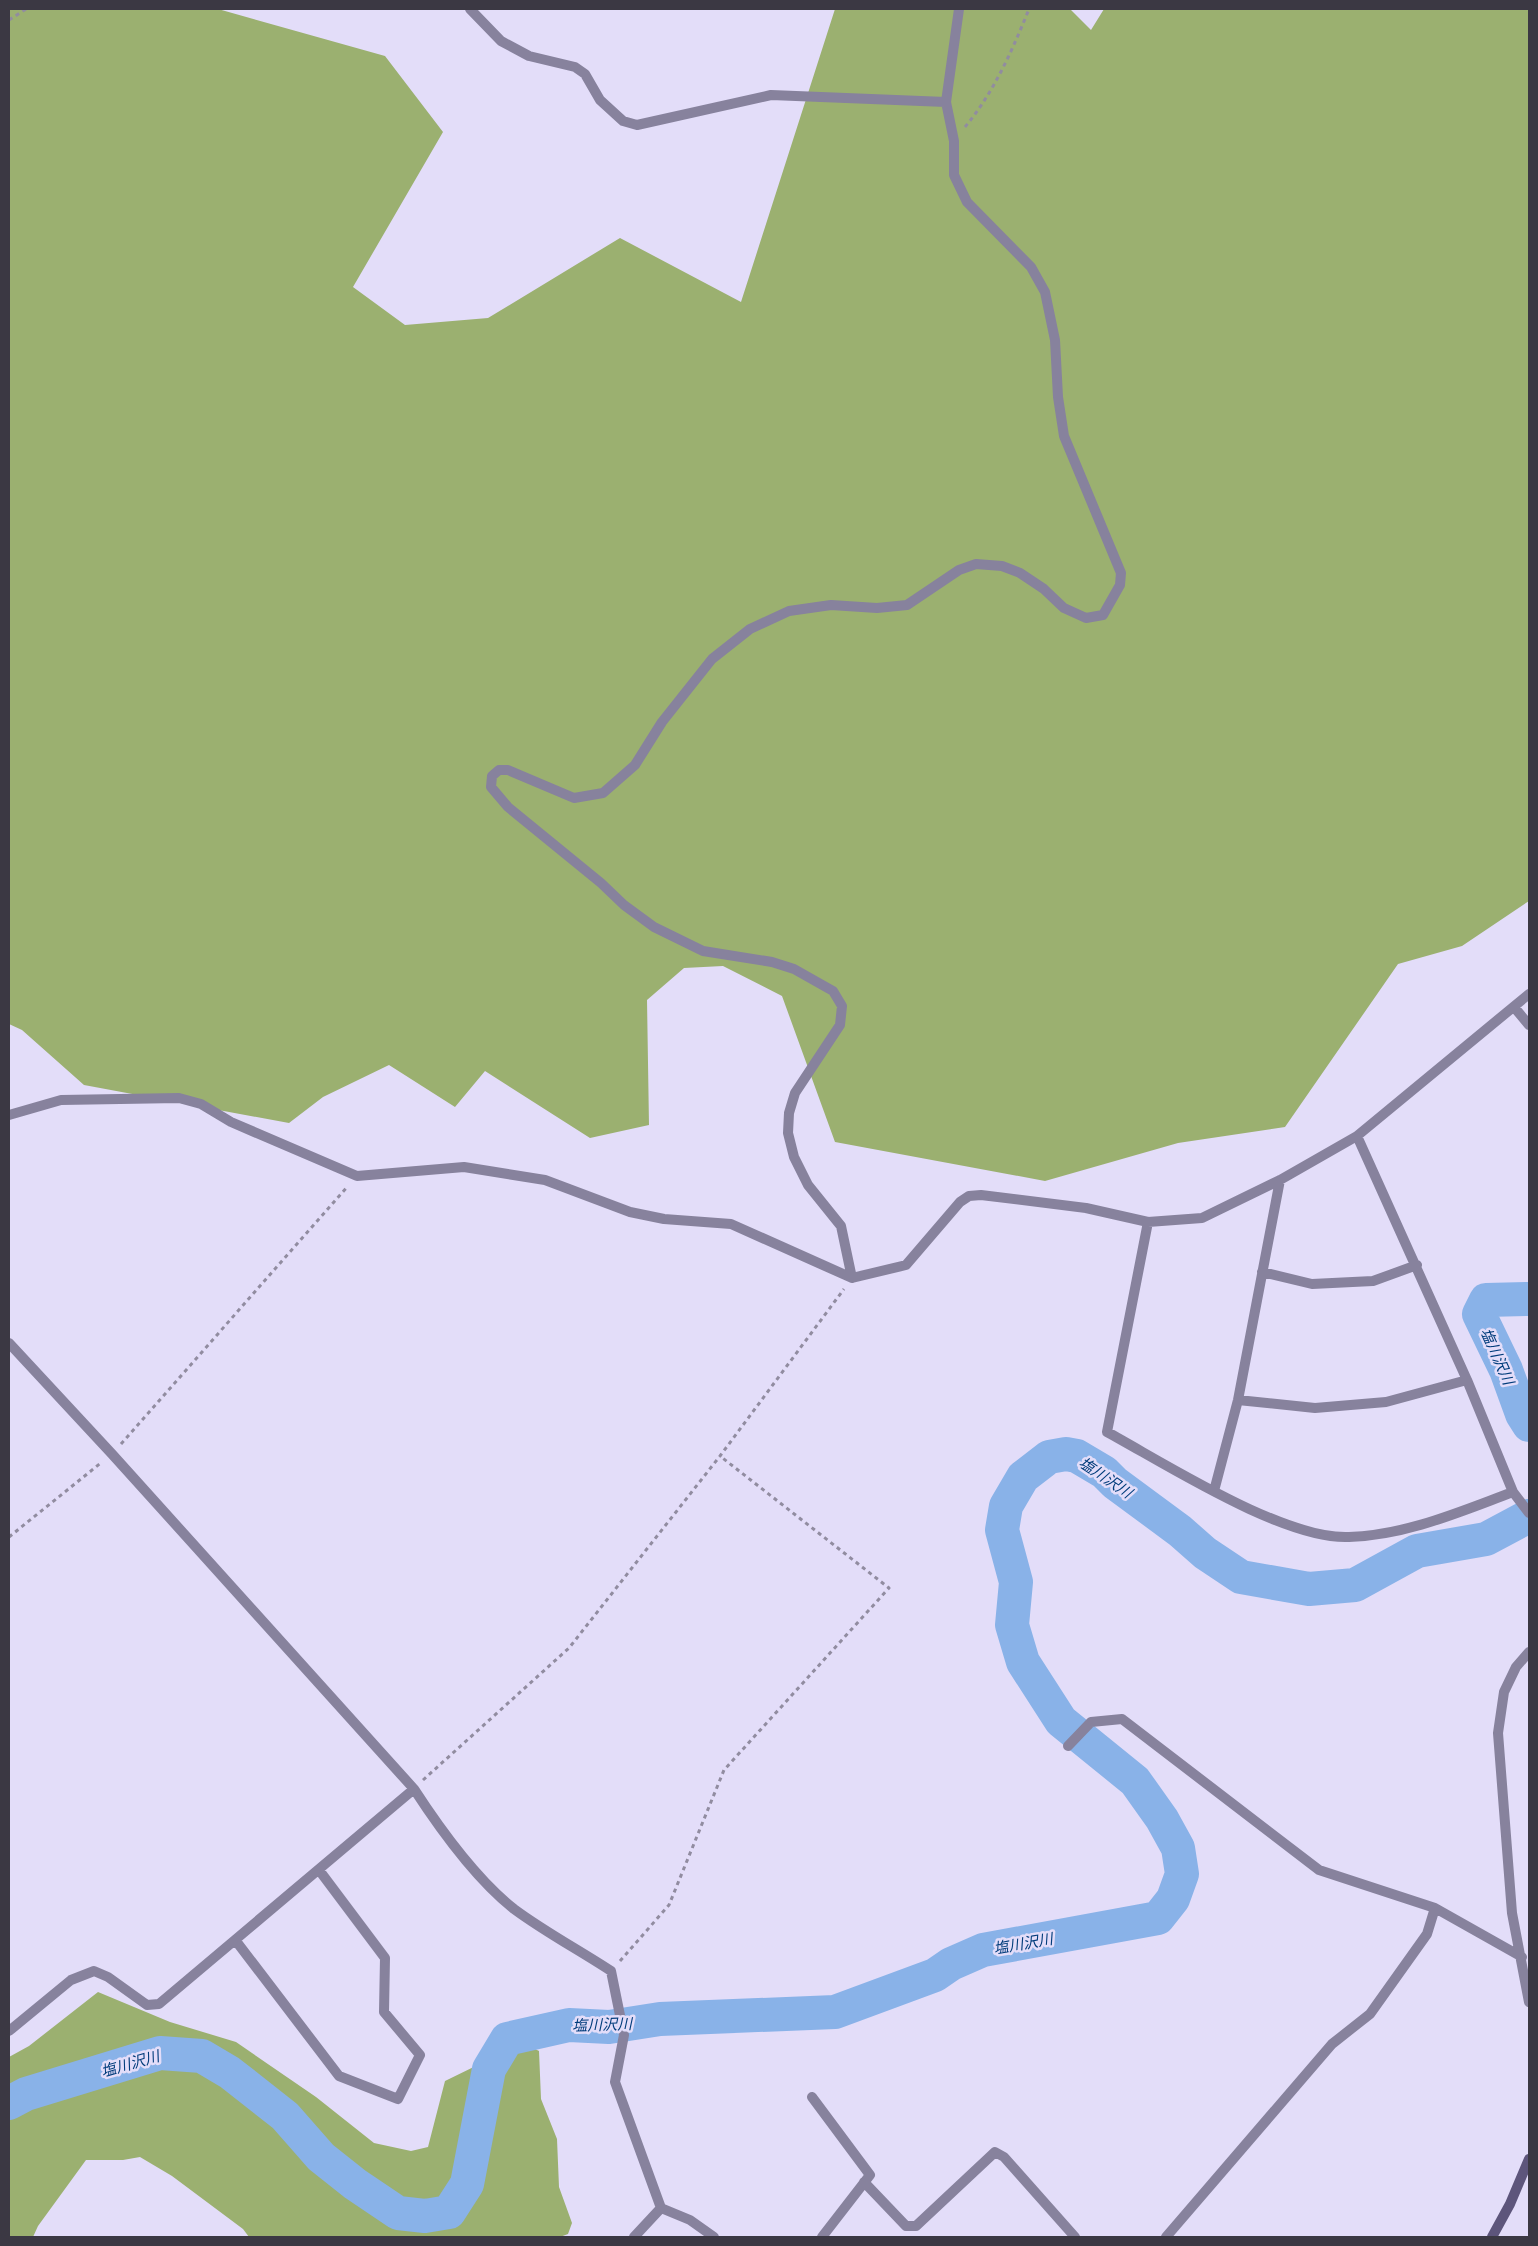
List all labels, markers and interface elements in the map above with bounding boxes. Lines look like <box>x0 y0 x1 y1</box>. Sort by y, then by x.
water label: 塩川沢川 <box>1477 1325 1520 1389</box>
water label: 塩川沢川 <box>1076 1452 1138 1503</box>
water label: 塩川沢川 <box>992 1928 1056 1958</box>
water label: 塩川沢川 <box>572 2013 634 2035</box>
water label: 塩川沢川 <box>98 2045 164 2081</box>

